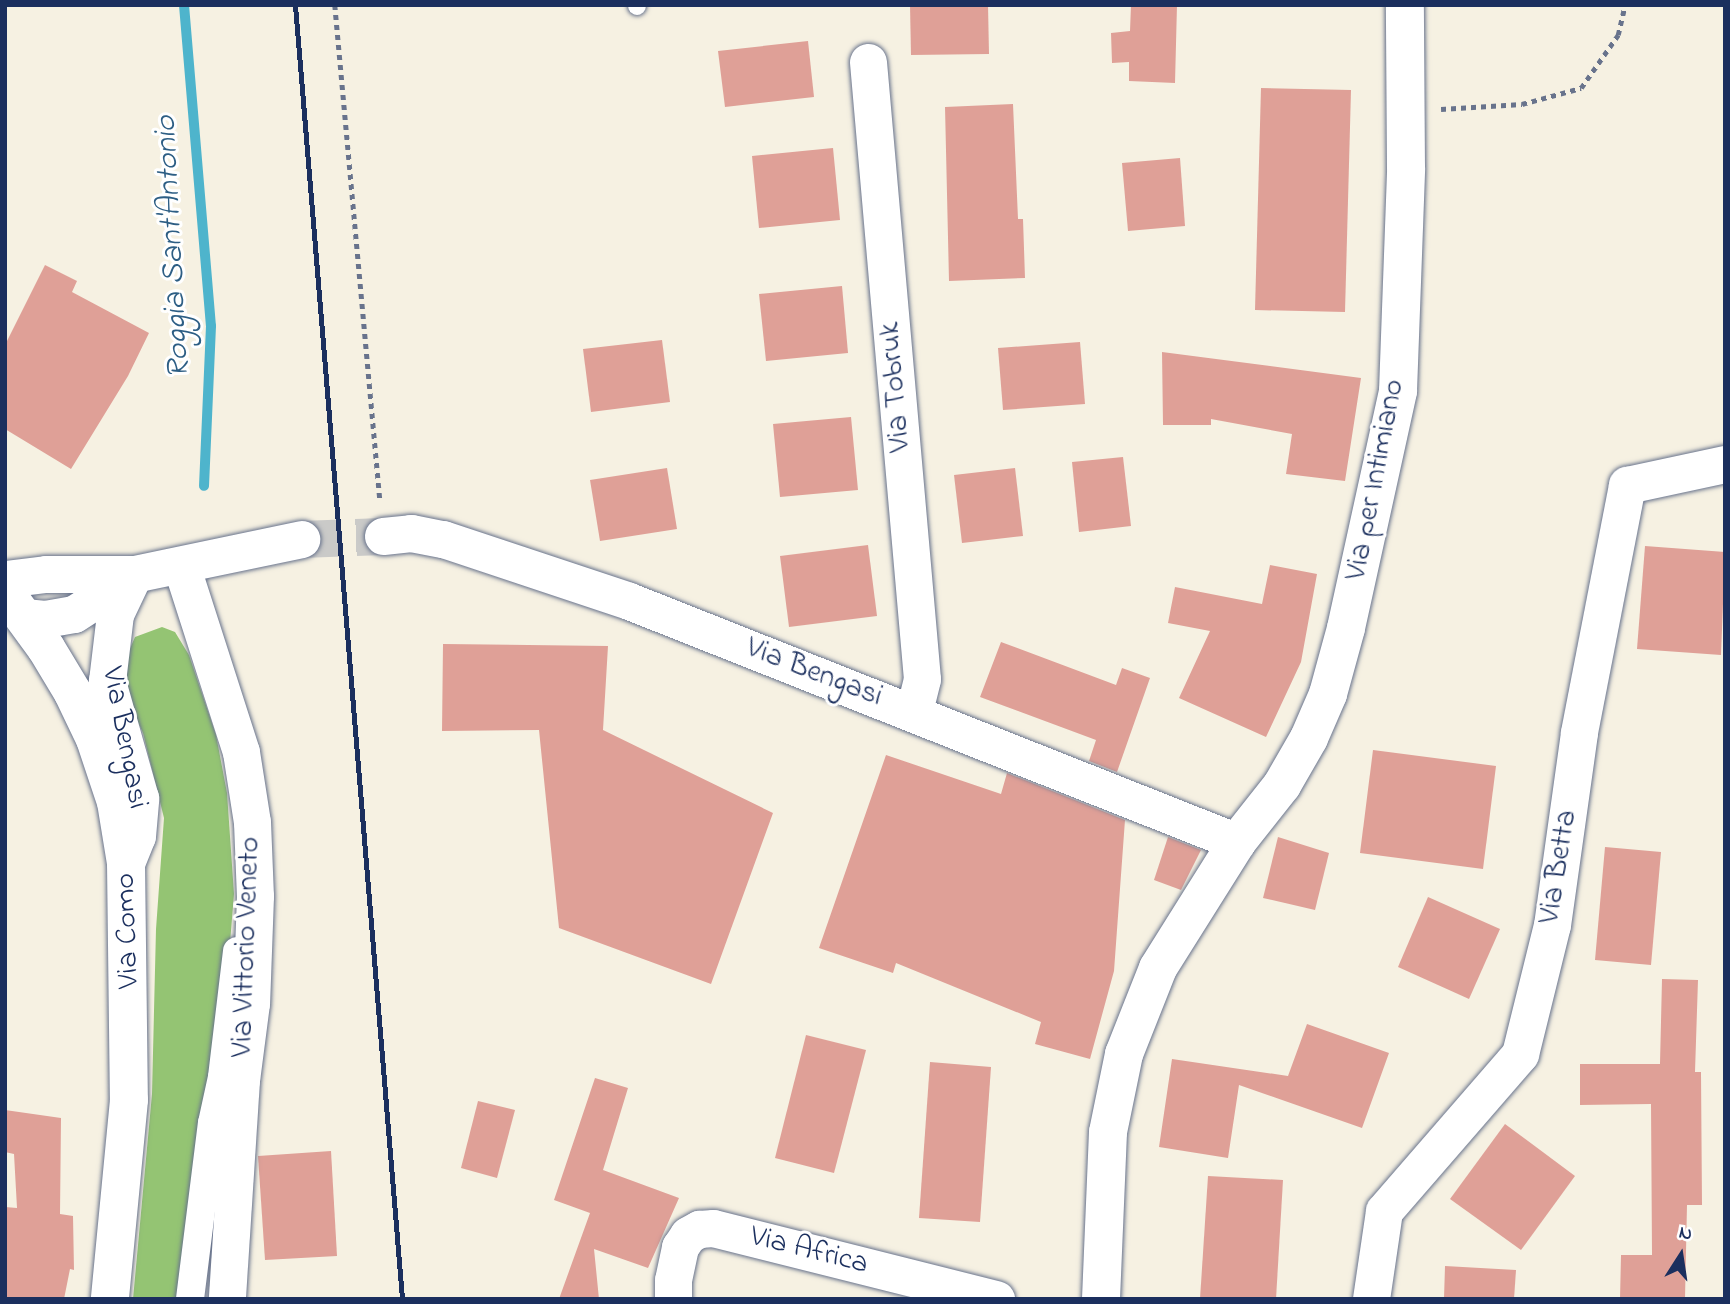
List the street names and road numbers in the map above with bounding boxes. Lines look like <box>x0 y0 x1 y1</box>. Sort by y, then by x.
street label: Via Tobruk <box>872 320 920 454</box>
street label: Via per Intimiano <box>1339 377 1413 583</box>
street label: Via Bengasi <box>741 630 887 716</box>
street label: Via Bengasi <box>93 664 155 812</box>
street label: Via Betta <box>1532 808 1586 926</box>
street label: Via Vittorio Veneto <box>225 836 269 1058</box>
street label: Via Como <box>108 873 148 989</box>
street label: Via Africa <box>746 1219 872 1283</box>

